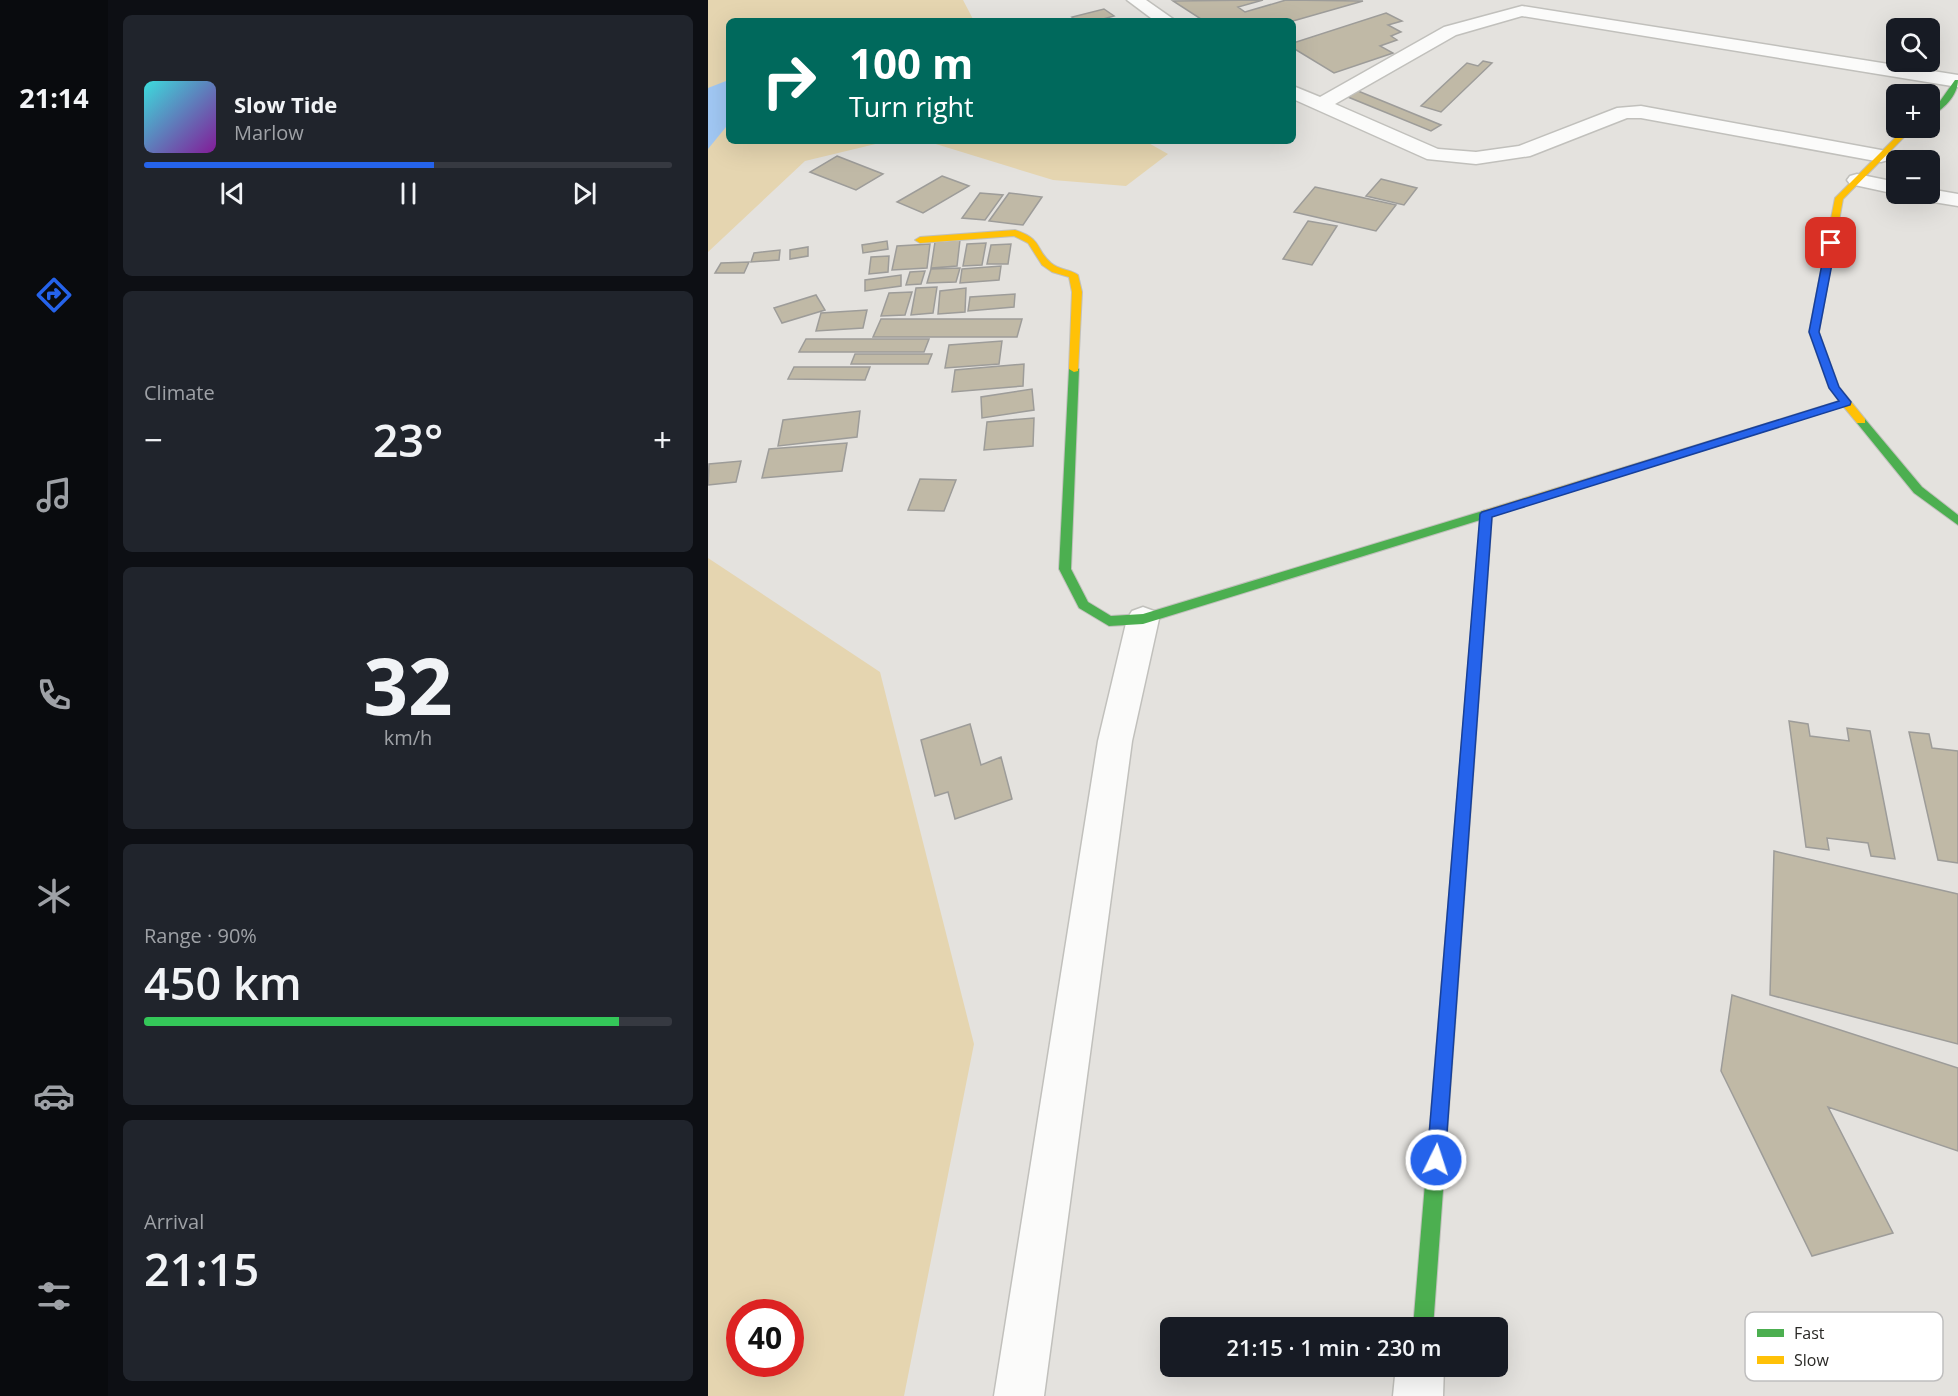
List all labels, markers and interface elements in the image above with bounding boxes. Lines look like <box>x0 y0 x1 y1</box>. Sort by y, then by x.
map controls <box>1886 18 1940 204</box>
button: search <box>1886 18 1940 72</box>
text: 100 m <box>849 34 973 91</box>
icon: right <box>750 42 828 120</box>
text: 21:14 <box>19 79 89 116</box>
button: + <box>1886 84 1940 138</box>
text: Turn right <box>849 88 974 125</box>
text: Slow Tide <box>234 89 337 119</box>
text: Marlow <box>234 119 304 146</box>
button: − <box>1886 150 1940 204</box>
icon: previous <box>216 177 249 210</box>
icon: pause <box>392 177 425 210</box>
icon: next <box>568 177 601 210</box>
pin <box>1805 217 1856 268</box>
icon: arrive <box>1814 226 1847 259</box>
icon: directions <box>33 274 75 316</box>
text: Climate <box>144 379 215 406</box>
text: 23° <box>373 409 443 470</box>
text: − <box>144 417 163 462</box>
text: + <box>653 417 672 462</box>
icon: music <box>33 474 75 516</box>
text: 32 <box>363 632 453 738</box>
icon: phone <box>33 674 75 716</box>
text: km/h <box>384 724 432 751</box>
icon: climate <box>33 875 75 917</box>
text: Range · 90% <box>144 922 257 949</box>
text: 450 km <box>144 952 302 1013</box>
icon: car <box>33 1075 75 1117</box>
position arrow <box>1404 1128 1468 1192</box>
text: Arrival <box>144 1208 204 1235</box>
text: 21:15 <box>144 1238 259 1299</box>
icon: filters <box>33 1275 75 1317</box>
speed limit sign: 40 <box>726 1299 804 1377</box>
legend <box>1745 1312 1943 1381</box>
text: Fast <box>1794 1322 1825 1344</box>
text: 21:15 · 1 min · 230 m <box>1226 1332 1442 1362</box>
text: Slow <box>1794 1349 1829 1371</box>

